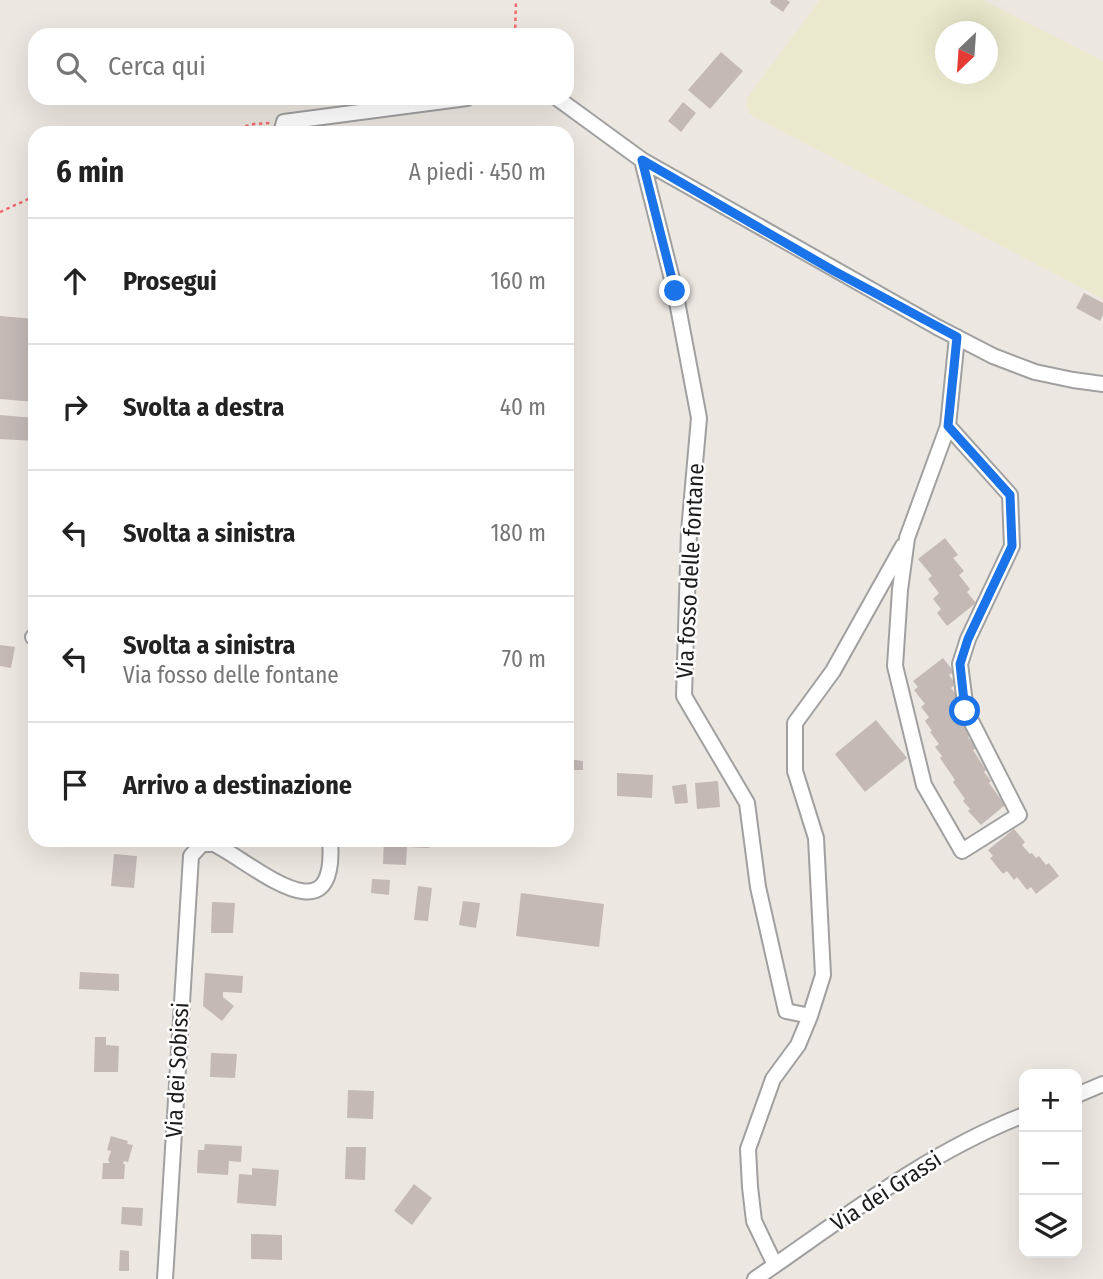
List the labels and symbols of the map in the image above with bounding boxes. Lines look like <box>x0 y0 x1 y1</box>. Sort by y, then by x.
north arrow <box>935 21 998 84</box>
route end <box>659 275 690 306</box>
street label: Via fosso delle fontane <box>670 463 710 679</box>
route start <box>949 695 980 726</box>
street label: Via dei Sobissi <box>159 1001 195 1139</box>
street label: Via dei Grassi <box>826 1145 946 1237</box>

